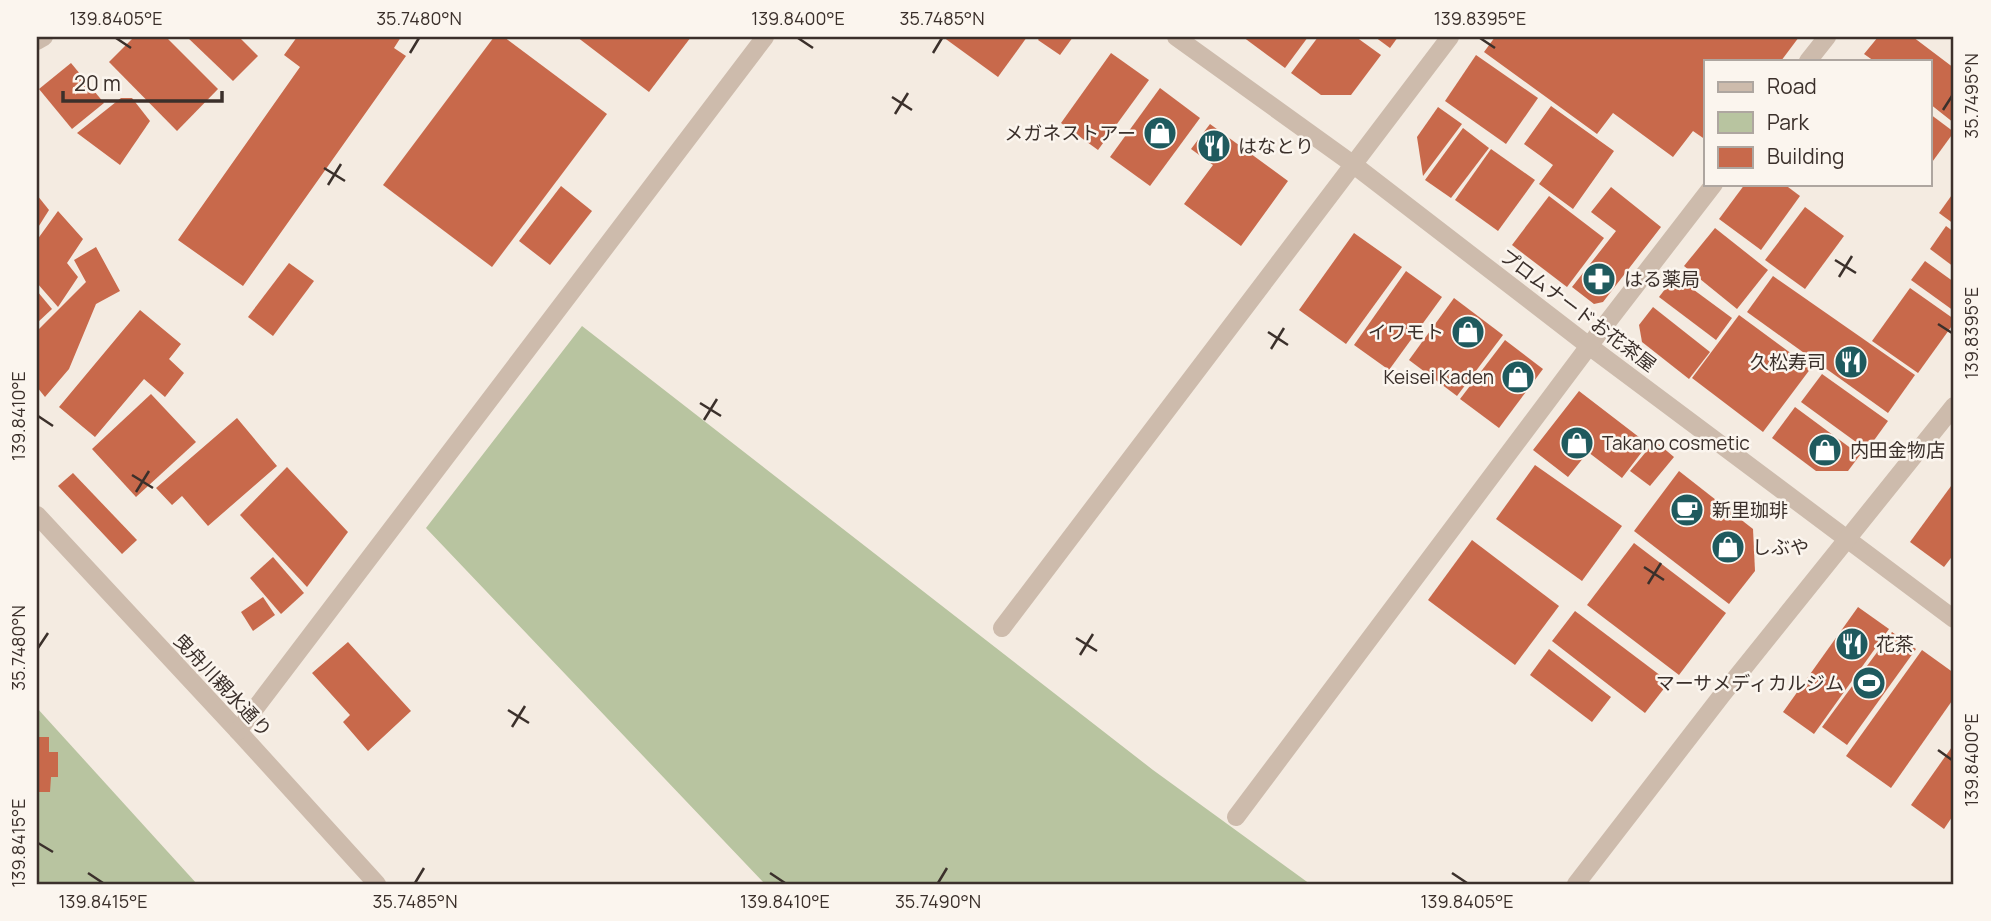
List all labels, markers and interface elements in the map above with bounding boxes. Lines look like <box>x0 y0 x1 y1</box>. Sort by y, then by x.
text: 139.8405°E <box>69 6 163 30</box>
text: 35.7480°N <box>376 6 462 30</box>
text: 139.8400°E <box>751 6 845 30</box>
text: 35.7485°N <box>899 6 985 30</box>
text: 139.8395°E <box>1434 6 1526 30</box>
text: 35.7495°N <box>1959 53 1983 139</box>
scale bar <box>63 60 222 104</box>
legend <box>1704 60 1932 186</box>
text: 20 m <box>74 69 121 97</box>
text: Road <box>1767 72 1817 100</box>
text: Park <box>1767 108 1809 136</box>
shop icon: メガネストアー <box>1141 114 1179 152</box>
place label: メガネストアー <box>1004 120 1136 146</box>
restaurant icon: はなとり <box>1195 127 1233 165</box>
place label: はなとり <box>1238 133 1314 159</box>
text: Building <box>1767 142 1844 170</box>
street label: プロムナードお花茶屋 <box>1494 242 1662 378</box>
pharmacy icon: はる薬局 <box>1580 260 1618 298</box>
place label: はる薬局 <box>1624 266 1700 292</box>
text: 139.8395°E <box>1959 287 1983 379</box>
shop icon: イワモト <box>1449 313 1487 351</box>
place label: イワモト <box>1368 319 1444 345</box>
restaurant icon: 久松寿司 <box>1832 343 1870 381</box>
place label: 久松寿司 <box>1750 349 1826 375</box>
shop icon: Keisei Kaden <box>1499 358 1537 396</box>
place label: Keisei Kaden <box>1383 364 1494 390</box>
text: 139.8410°E <box>6 371 30 461</box>
shop icon: Takano cosmetic <box>1558 424 1596 462</box>
place label: Takano cosmetic <box>1602 430 1750 456</box>
shop icon: 内田金物店 <box>1806 431 1844 469</box>
place label: 内田金物店 <box>1850 437 1945 463</box>
cafe icon: 新里珈琲 <box>1668 491 1706 529</box>
place label: 新里珈琲 <box>1712 497 1788 523</box>
shop icon: しぶや <box>1709 528 1747 566</box>
place label: しぶや <box>1752 534 1809 560</box>
text: 35.7480°N <box>6 605 30 691</box>
restaurant icon: 花茶 <box>1833 625 1871 663</box>
street label: 曳舟川親水通り <box>168 627 278 743</box>
place label: 花茶 <box>1876 631 1914 657</box>
sports icon: マーサメディカルジム <box>1850 664 1888 702</box>
place label: マーサメディカルジム <box>1656 670 1844 696</box>
text: 139.8400°E <box>1959 713 1983 807</box>
text: 139.8415°E <box>6 798 30 888</box>
text: 139.8415°E <box>58 889 148 913</box>
text: 35.7485°N <box>372 889 458 913</box>
text: 139.8410°E <box>740 889 830 913</box>
text: 35.7490°N <box>895 889 981 913</box>
text: 139.8405°E <box>1420 889 1514 913</box>

